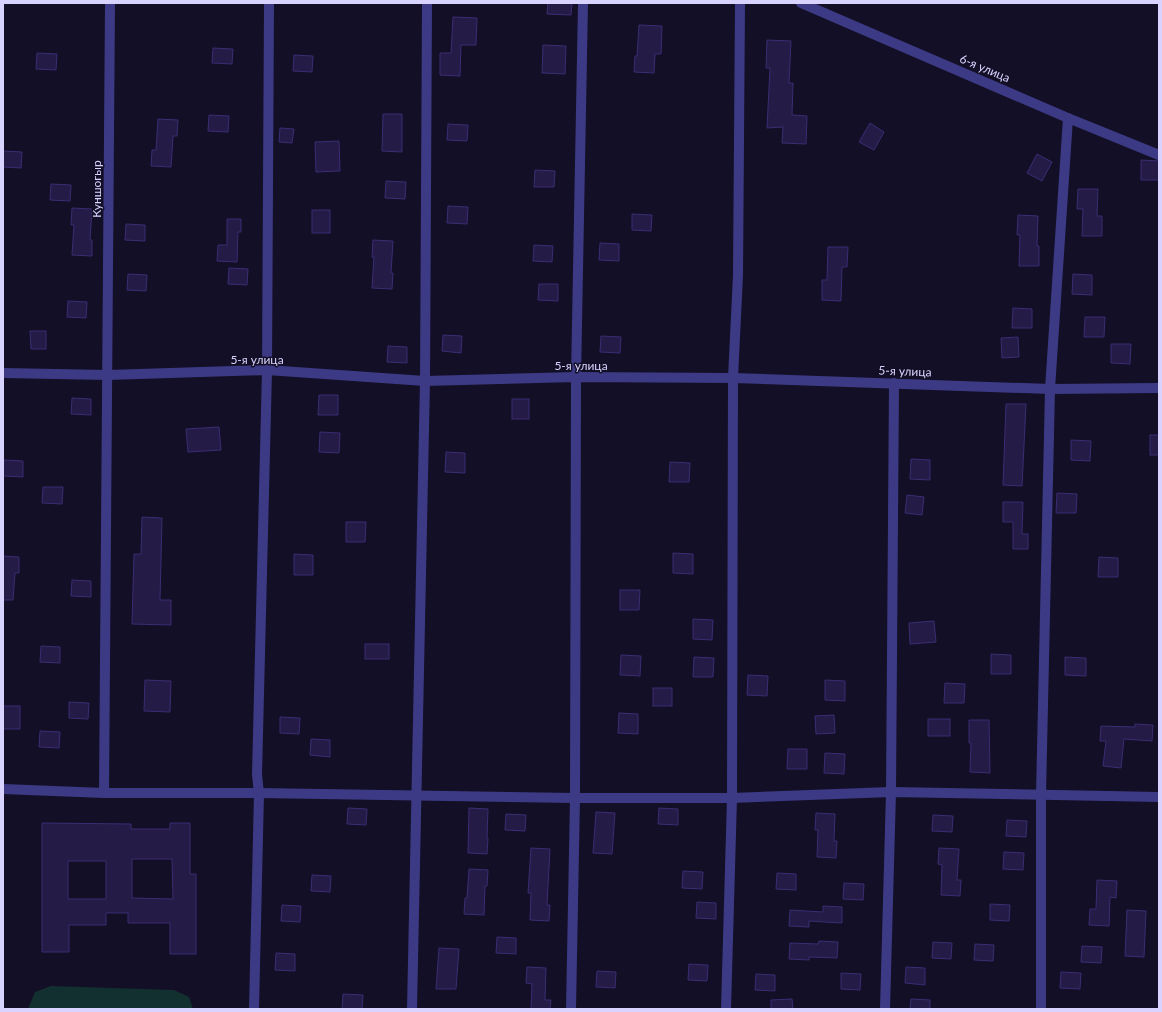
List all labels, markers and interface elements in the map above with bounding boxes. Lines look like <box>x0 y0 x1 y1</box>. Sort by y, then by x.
street label: 6-я улица <box>958 51 1012 85</box>
street label: Куншогыр <box>89 160 104 218</box>
street label: 5-я улица <box>230 352 284 367</box>
street label: 5-я улица <box>554 358 608 373</box>
street label: 5-я улица <box>878 363 932 379</box>

